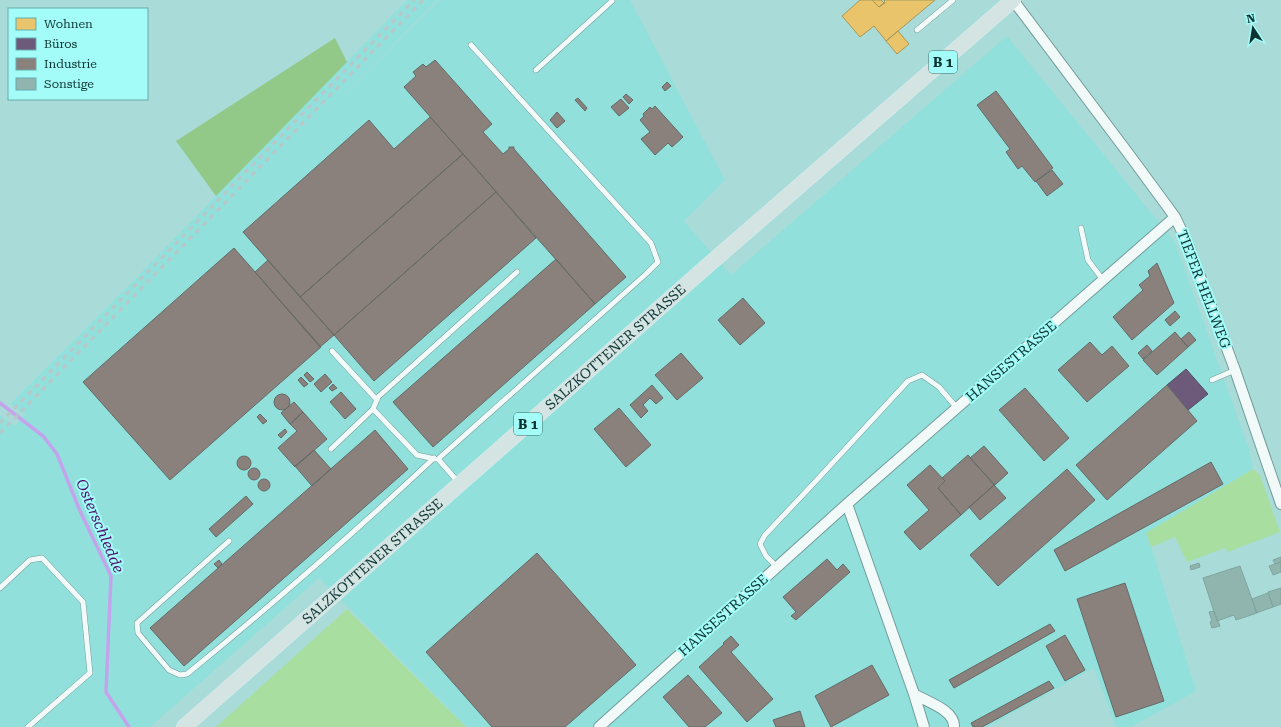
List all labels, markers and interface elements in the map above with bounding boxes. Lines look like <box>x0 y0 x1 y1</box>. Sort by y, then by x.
legend <box>8 8 148 100</box>
north arrow <box>1233 8 1273 48</box>
text: N <box>1246 11 1257 26</box>
text: Wohnen <box>44 17 93 31</box>
text: Büros <box>44 37 78 51</box>
road number: B 1 <box>929 51 957 73</box>
text: Industrie <box>44 57 97 71</box>
text: Sonstige <box>44 77 94 91</box>
street label: TIEFER HELLWEG <box>1174 228 1234 351</box>
street label: SALZKOTTENER STRASSE <box>542 281 689 413</box>
street label: HANSESTRASSE <box>963 317 1059 405</box>
road number: B 1 <box>514 413 542 435</box>
water label: Osterschledde <box>72 476 128 576</box>
street label: SALZKOTTENER STRASSE <box>299 495 446 627</box>
street label: HANSESTRASSE <box>675 571 771 659</box>

